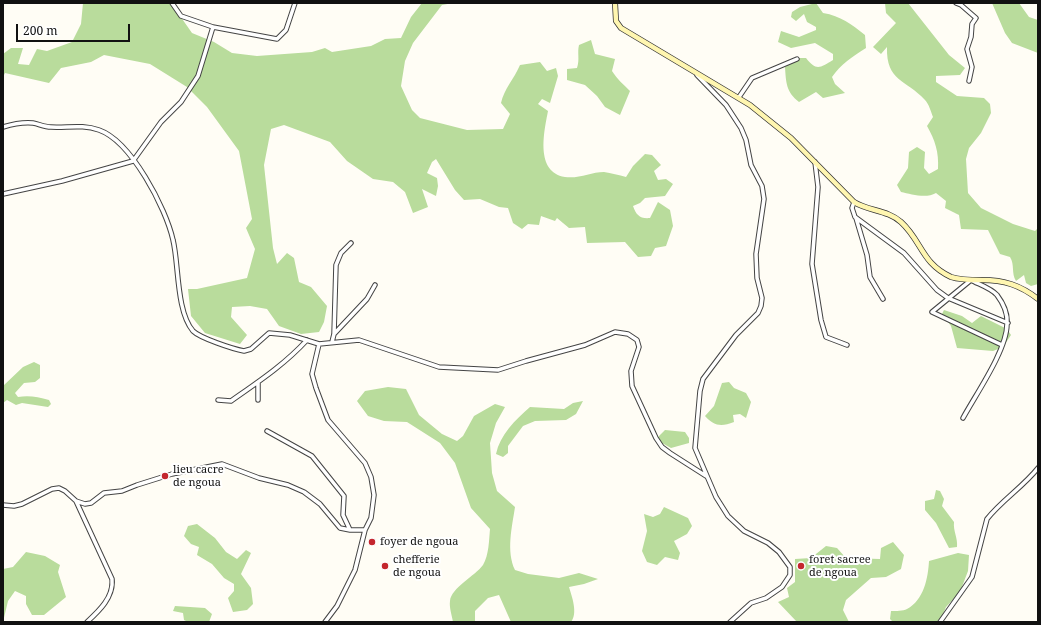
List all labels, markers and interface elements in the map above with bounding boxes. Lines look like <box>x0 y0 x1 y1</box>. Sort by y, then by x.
scale bar <box>18 16 132 42</box>
text: 200 m <box>23 22 58 39</box>
place label: lieu cacre de ngoua <box>173 463 224 489</box>
marker: lieu cacre de ngoua <box>160 471 170 481</box>
place label: foyer de ngoua <box>380 535 458 549</box>
marker: foyer de ngoua <box>367 537 377 547</box>
place label: chefferie de ngoua <box>393 553 441 579</box>
place label: foret sacree de ngoua <box>809 553 871 579</box>
marker: chefferie de ngoua <box>380 561 390 571</box>
marker: foret sacree de ngoua <box>796 561 806 571</box>

